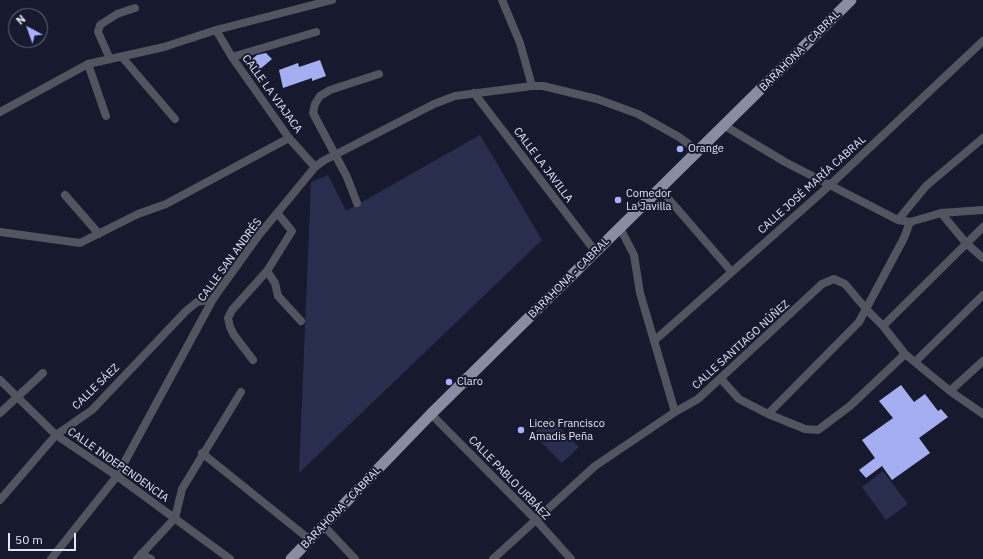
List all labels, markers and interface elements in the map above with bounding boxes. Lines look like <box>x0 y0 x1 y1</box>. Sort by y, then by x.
north arrow <box>8 8 48 48</box>
street label: BARAHONA - CABRAL <box>757 8 843 94</box>
text: N <box>13 12 28 28</box>
street label: CALLE LA VIAJACA <box>239 52 305 136</box>
street label: CALLE LA JAVILLA <box>510 125 576 205</box>
street label: CALLE JOSÉ MARÍA CABRAL <box>755 133 869 237</box>
place label: Orange <box>688 142 724 156</box>
marker: Orange <box>675 144 685 154</box>
place label: Comedor La Javilla <box>626 187 671 213</box>
marker: Comedor La Javilla <box>613 195 623 205</box>
street label: CALLE SAN ANDRÉS <box>195 216 265 304</box>
street label: BARAHONA - CABRAL <box>526 235 612 321</box>
street label: CALLE SANTIAGO NÚÑEZ <box>690 298 792 392</box>
street label: CALLE SÁEZ <box>70 361 122 413</box>
place label: Claro <box>457 375 483 389</box>
marker: Claro <box>444 377 454 387</box>
place label: Liceo Francisco Amadis Peña <box>529 417 605 443</box>
street label: CALLE INDEPENDENCIA <box>65 425 171 505</box>
marker: Liceo Francisco Amadis Peña <box>516 425 526 435</box>
street label: CALLE PABLO URBÁEZ <box>466 433 552 523</box>
street label: BARAHONA - CABRAL <box>298 464 384 552</box>
scale bar <box>10 525 78 551</box>
text: 50 m <box>15 532 43 547</box>

